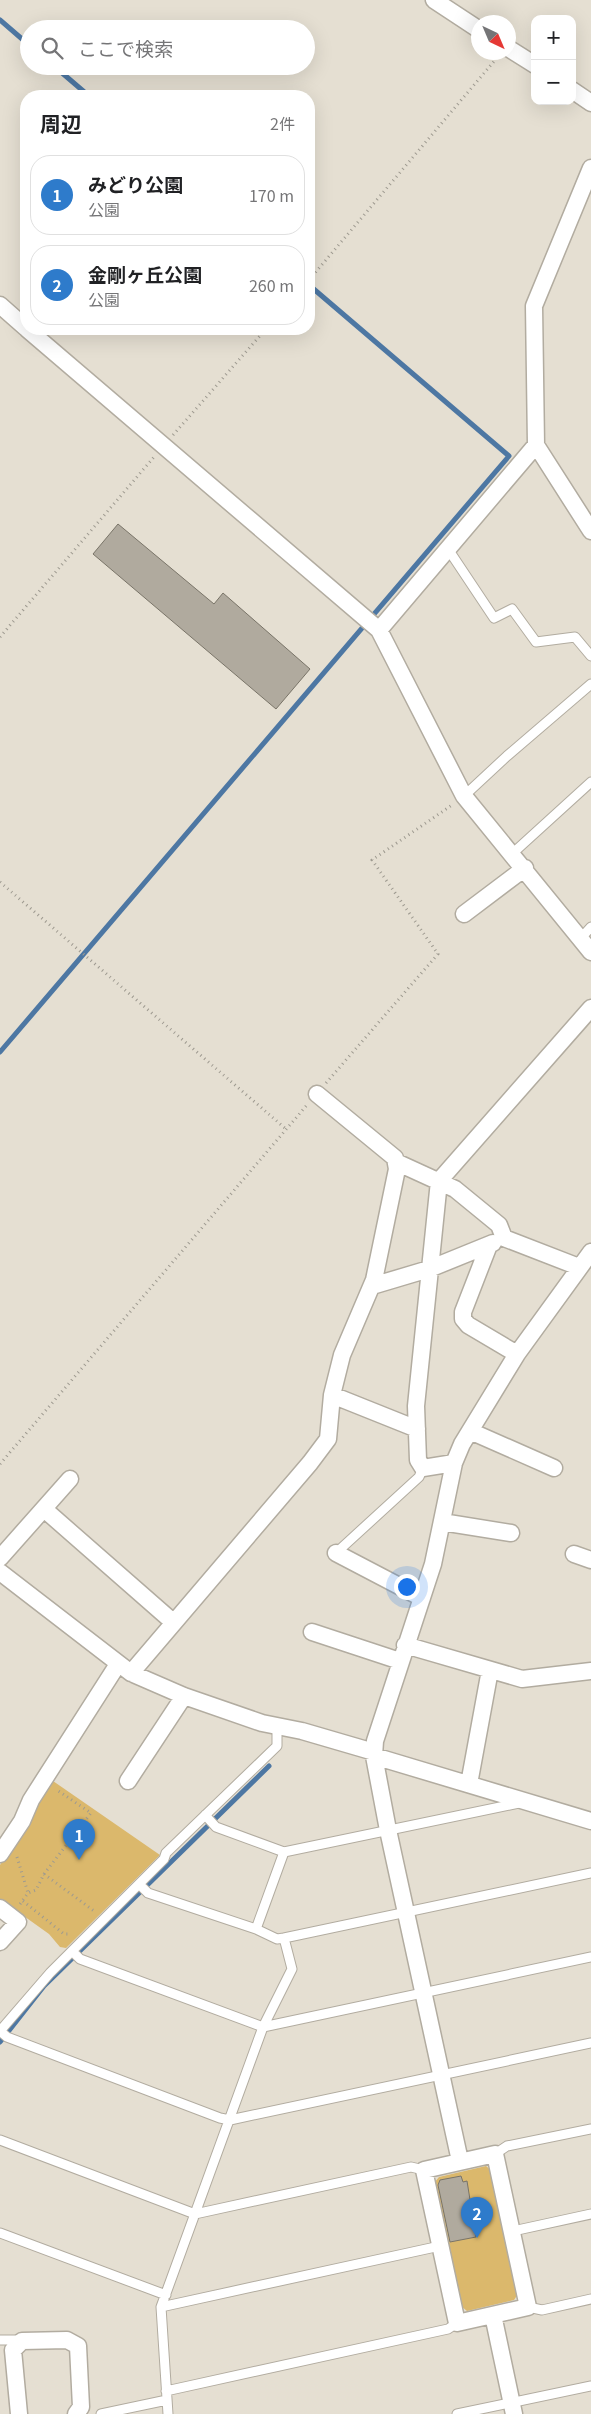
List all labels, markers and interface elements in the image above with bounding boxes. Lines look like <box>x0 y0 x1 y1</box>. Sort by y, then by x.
north arrow <box>471 15 516 60</box>
map controls <box>531 15 576 105</box>
button: + <box>531 15 576 60</box>
search box <box>20 20 315 75</box>
icon: search <box>38 34 66 62</box>
text: ここで検索 <box>78 34 173 61</box>
button: − <box>531 60 576 105</box>
text: 周辺 <box>40 108 82 138</box>
text: 2件 <box>270 111 295 135</box>
text: みどり公園 <box>88 170 183 197</box>
text: 1 <box>52 183 62 207</box>
text: 170 m <box>249 183 294 207</box>
text: 公園 <box>88 197 120 221</box>
text: 金剛ヶ丘公園 <box>88 260 202 287</box>
text: 2 <box>52 273 62 297</box>
text: 260 m <box>249 273 294 297</box>
text: 公園 <box>88 287 120 311</box>
your location <box>394 1574 420 1600</box>
pin: 1 <box>63 1819 95 1860</box>
pin: 2 <box>461 2197 493 2238</box>

